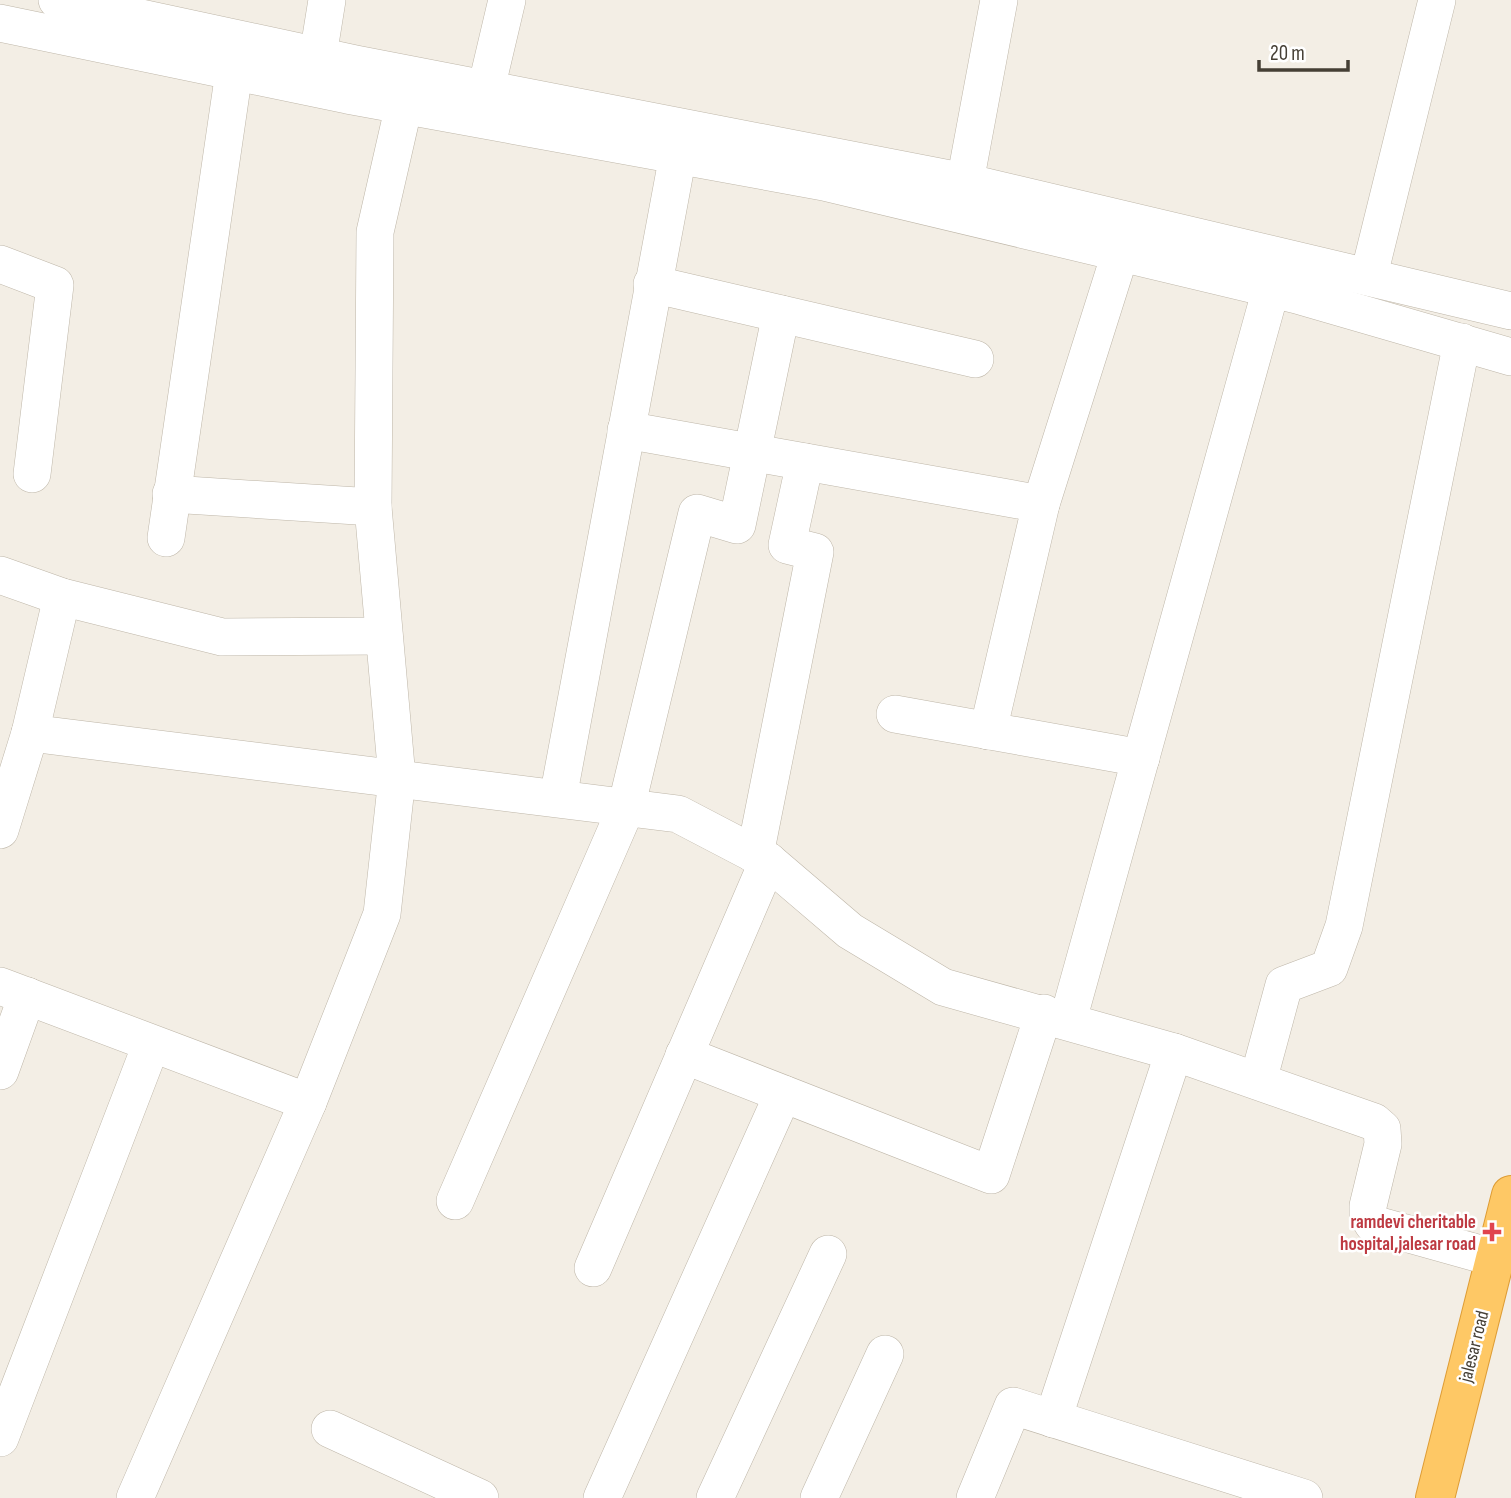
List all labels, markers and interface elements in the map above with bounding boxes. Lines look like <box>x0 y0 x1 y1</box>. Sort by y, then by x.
scale bar <box>1259 28 1348 72</box>
text: 20 m <box>1270 41 1305 66</box>
place label: ramdevi cheritable hospital,jalesar road <box>1340 1211 1476 1256</box>
marker: ramdevi cheritable hospital,jalesar road <box>1482 1222 1502 1242</box>
street label: jalesar road <box>1454 1308 1494 1385</box>

